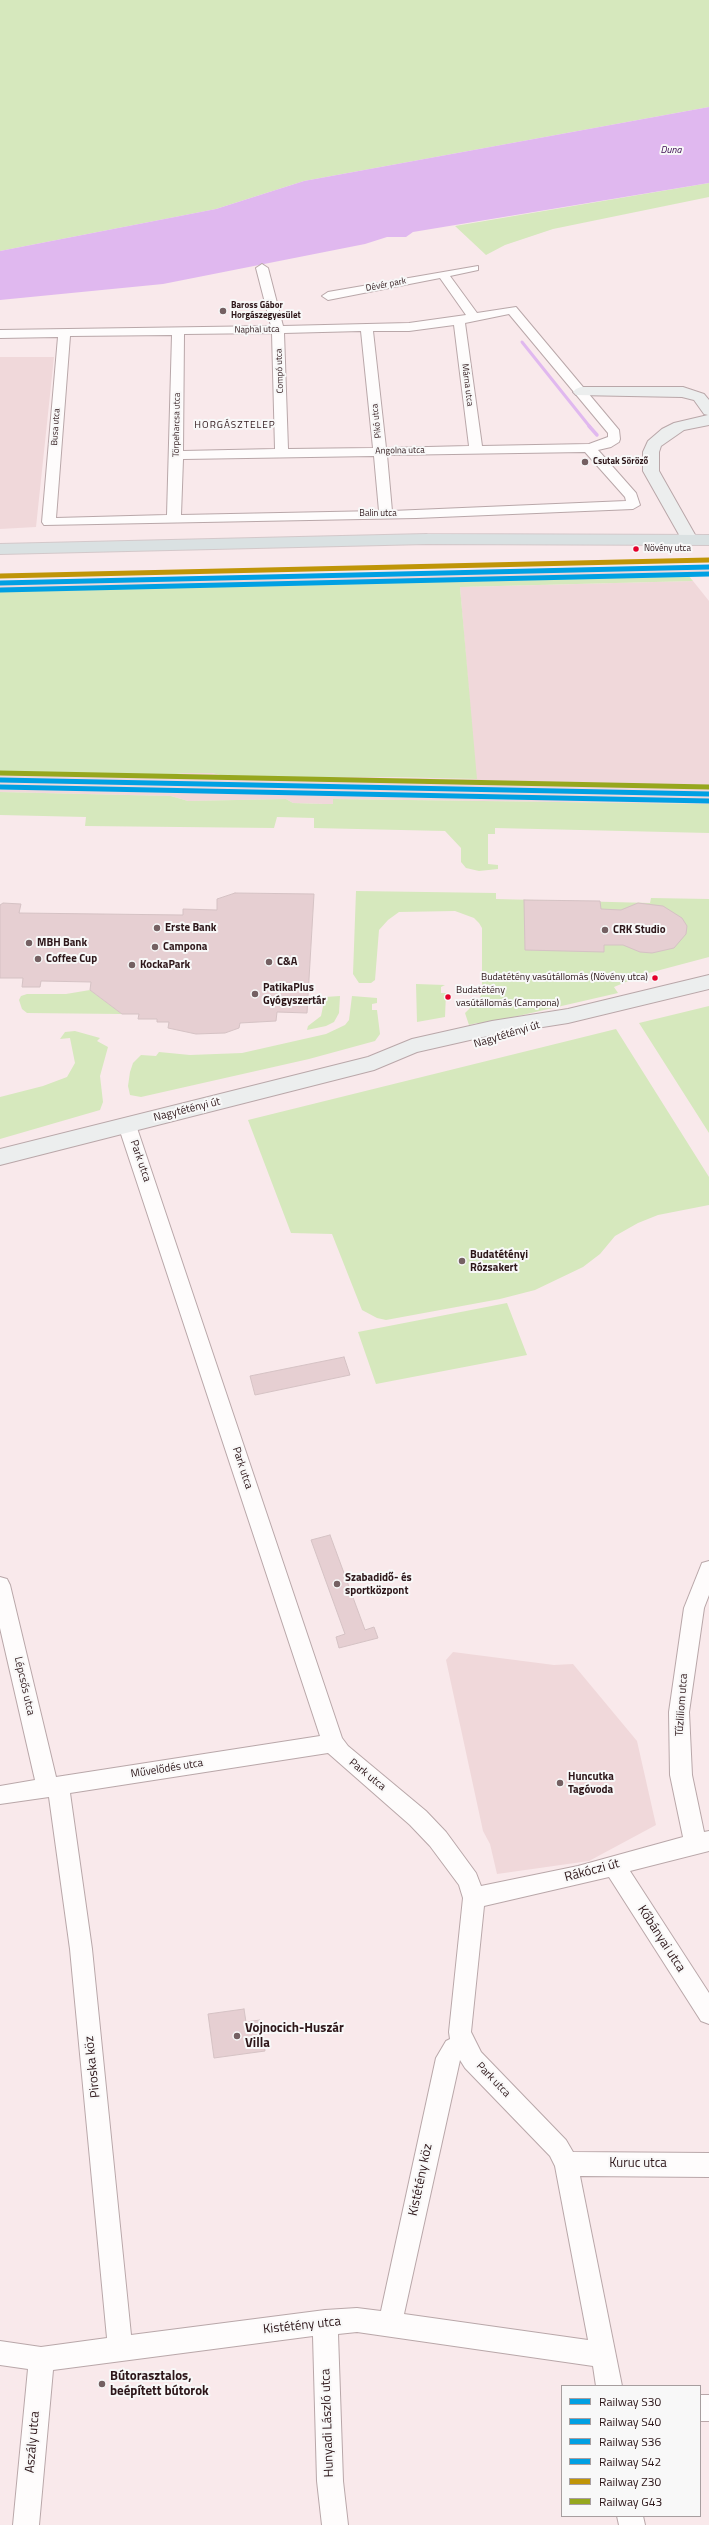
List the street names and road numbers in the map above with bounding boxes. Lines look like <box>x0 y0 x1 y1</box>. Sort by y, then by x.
street label: Dévér park <box>365 276 407 294</box>
street label: Naphal utca <box>234 324 280 336</box>
street label: Compó utca <box>274 348 286 394</box>
street label: Márna utca <box>459 363 475 407</box>
street label: Törpeharcsa utca <box>171 393 183 457</box>
street label: Pikó utca <box>370 403 384 439</box>
street label: Busa utca <box>49 408 63 446</box>
street label: Angolna utca <box>375 445 425 457</box>
street label: Balin utca <box>359 509 397 519</box>
street label: Nagytétényi út <box>472 1019 542 1051</box>
street label: Nagytétényi út <box>152 1095 222 1125</box>
street label: Park utca <box>127 1138 153 1184</box>
street label: Park utca <box>229 1445 255 1491</box>
street label: Lépcsős utca <box>11 1655 37 1717</box>
street label: Tűzliliom utca <box>673 1673 691 1737</box>
street label: Park utca <box>346 1756 388 1794</box>
street label: Művelődés utca <box>130 1757 204 1781</box>
street label: Rákóczi út <box>563 1856 621 1886</box>
street label: Kőbányai utca <box>634 1903 688 1975</box>
street label: Piroska köz <box>82 2035 104 2099</box>
street label: Park utca <box>473 2060 513 2100</box>
street label: Kistétény köz <box>406 2143 436 2217</box>
street label: Kuruc utca <box>609 2156 667 2172</box>
street label: Kistétény utca <box>262 2314 342 2338</box>
street label: Hunyadi László utca <box>318 2368 338 2478</box>
street label: Aszály utca <box>23 2410 43 2474</box>

